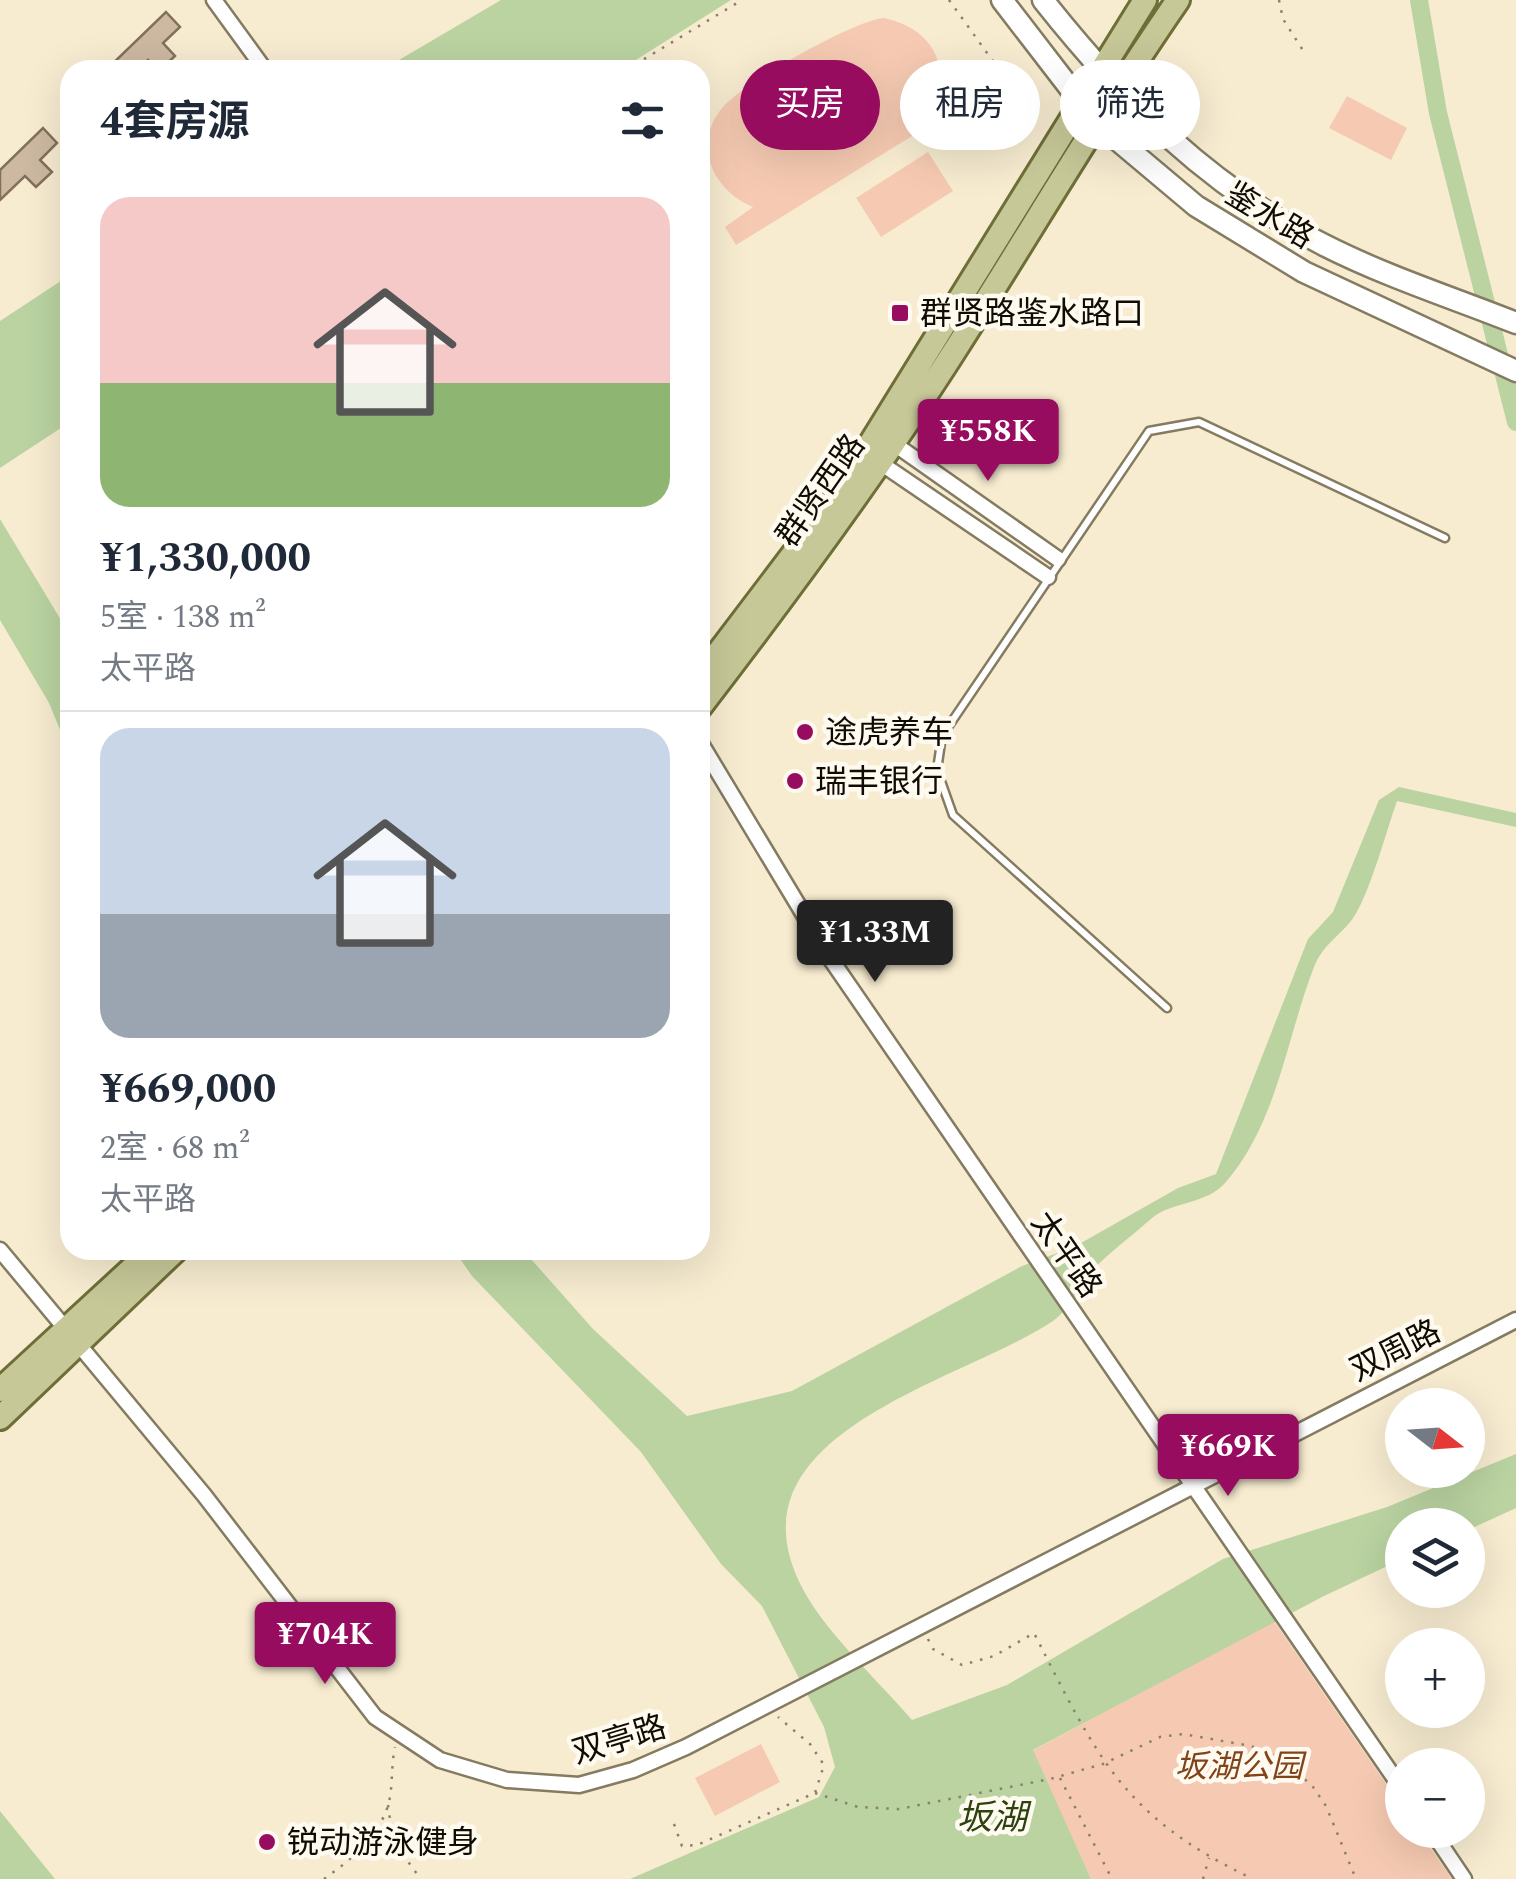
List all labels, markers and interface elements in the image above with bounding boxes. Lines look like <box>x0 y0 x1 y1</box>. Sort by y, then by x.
chip: 买房 <box>740 60 880 150</box>
chip: 租房 <box>900 60 1040 150</box>
chip: 筛选 <box>1060 60 1200 150</box>
text: 4套房源 <box>100 91 250 154</box>
icon: filters <box>615 93 670 148</box>
street label: 鉴水路 <box>1215 171 1323 262</box>
icon: home <box>295 262 475 442</box>
place label: 群贤路鉴水路口 <box>920 290 1144 339</box>
marker: 群贤路鉴水路口 <box>889 302 911 324</box>
pin: ¥558K <box>918 399 1058 484</box>
text: ¥558K <box>940 407 1036 456</box>
street label: 群贤西路 <box>764 424 878 557</box>
text: ¥1,330,000 <box>100 527 311 590</box>
text: 5室 · 138 m² <box>100 593 266 642</box>
text: 太平路 <box>100 645 196 694</box>
place label: 途虎养车 <box>825 709 953 758</box>
marker: 途虎养车 <box>794 721 816 743</box>
place label: 瑞丰银行 <box>815 758 943 807</box>
marker: 瑞丰银行 <box>784 770 806 792</box>
icon: home <box>295 793 475 973</box>
pin: ¥1.33M <box>794 900 956 985</box>
text: ¥1.33M <box>819 908 931 957</box>
text: ¥669,000 <box>100 1058 276 1121</box>
text: 2室 · 68 m² <box>100 1124 250 1173</box>
text: 太平路 <box>100 1176 196 1225</box>
street label: 太平路 <box>1018 1201 1113 1308</box>
street label: 双周路 <box>1342 1308 1450 1395</box>
north arrow <box>1385 1388 1485 1488</box>
map controls <box>1385 1388 1485 1848</box>
pin: ¥669K <box>1158 1414 1298 1499</box>
text: ¥669K <box>1180 1422 1276 1471</box>
button: layers <box>1385 1508 1485 1608</box>
pin: ¥704K <box>255 1602 395 1687</box>
text: ¥704K <box>277 1610 373 1659</box>
button: + <box>1385 1628 1485 1728</box>
street label: 双亭路 <box>566 1703 673 1778</box>
park label: 坂湖公园 <box>1175 1743 1307 1792</box>
button: − <box>1385 1748 1485 1848</box>
water label: 坂湖 <box>957 1792 1032 1845</box>
place label: 锐动游泳健身 <box>287 1819 479 1868</box>
marker: 锐动游泳健身 <box>256 1831 278 1853</box>

